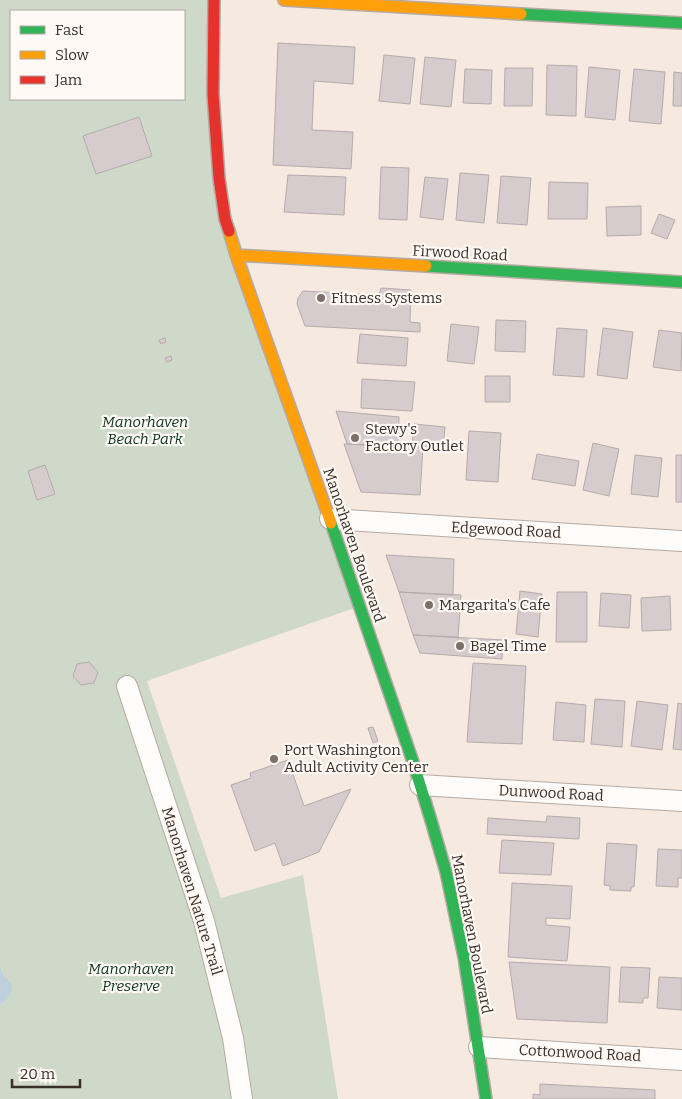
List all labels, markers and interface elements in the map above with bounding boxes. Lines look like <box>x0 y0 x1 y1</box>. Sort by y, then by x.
legend <box>10 10 185 100</box>
text: Fast <box>55 21 84 39</box>
text: Slow <box>55 46 90 64</box>
text: Jam <box>54 71 83 89</box>
street label: Firwood Road <box>412 242 508 264</box>
place label: Fitness Systems <box>331 289 442 307</box>
marker: Fitness Systems <box>315 292 327 304</box>
park label: Manorhaven Beach Park <box>102 413 188 448</box>
place label: Stewy's Factory Outlet <box>365 420 464 455</box>
marker: Stewy's Factory Outlet <box>349 432 361 444</box>
street label: Manorhaven Boulevard <box>319 466 389 625</box>
street label: Edgewood Road <box>450 518 562 542</box>
place label: Margarita's Cafe <box>439 596 550 614</box>
marker: Margarita's Cafe <box>423 599 435 611</box>
place label: Bagel Time <box>470 637 547 655</box>
marker: Bagel Time <box>454 640 466 652</box>
place label: Port Washington Adult Activity Center <box>284 741 429 776</box>
marker: Port Washington Adult Activity Center <box>268 753 280 765</box>
street label: Dunwood Road <box>498 781 604 805</box>
street label: Manorhaven Nature Trail <box>158 805 226 977</box>
street label: Manorhaven Boulevard <box>448 853 496 1015</box>
park label: Manorhaven Preserve <box>88 960 174 995</box>
street label: Cottonwood Road <box>518 1041 642 1065</box>
scale bar <box>12 1056 80 1088</box>
text: 20 m <box>20 1065 56 1083</box>

